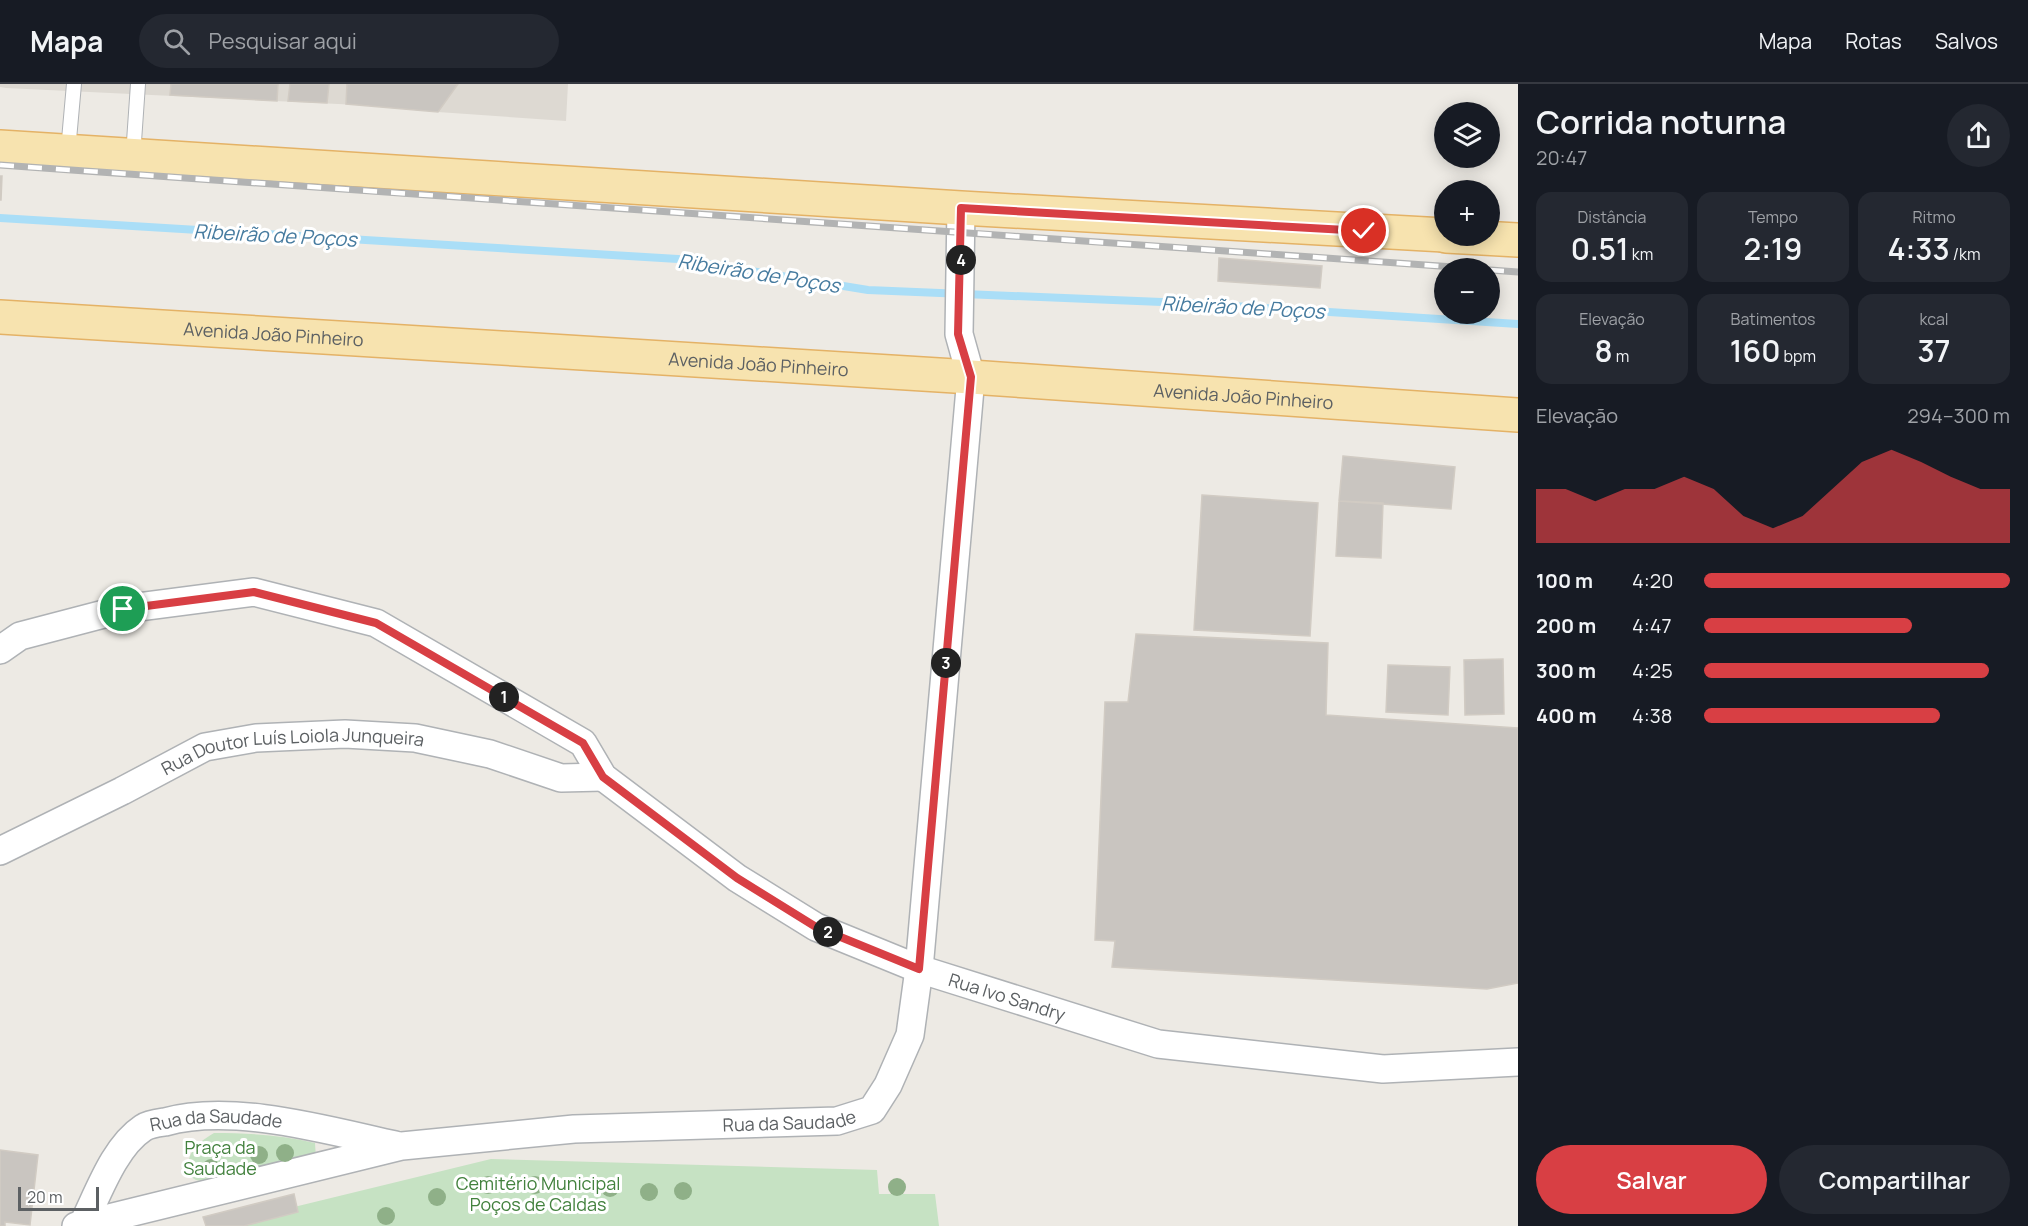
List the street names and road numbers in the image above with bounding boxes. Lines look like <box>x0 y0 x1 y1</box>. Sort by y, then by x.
street label: Avenida João Pinheiro <box>183 316 364 351</box>
street label: Avenida João Pinheiro <box>668 346 849 381</box>
street label: Avenida João Pinheiro <box>1153 378 1334 414</box>
street label: Rua Doutor Luís Loiola Junqueira <box>157 722 427 780</box>
street label: Rua Ivo Sandry <box>946 967 1069 1026</box>
street label: Rua da Saudade <box>148 1103 284 1136</box>
street label: Rua da Saudade <box>722 1104 859 1136</box>

